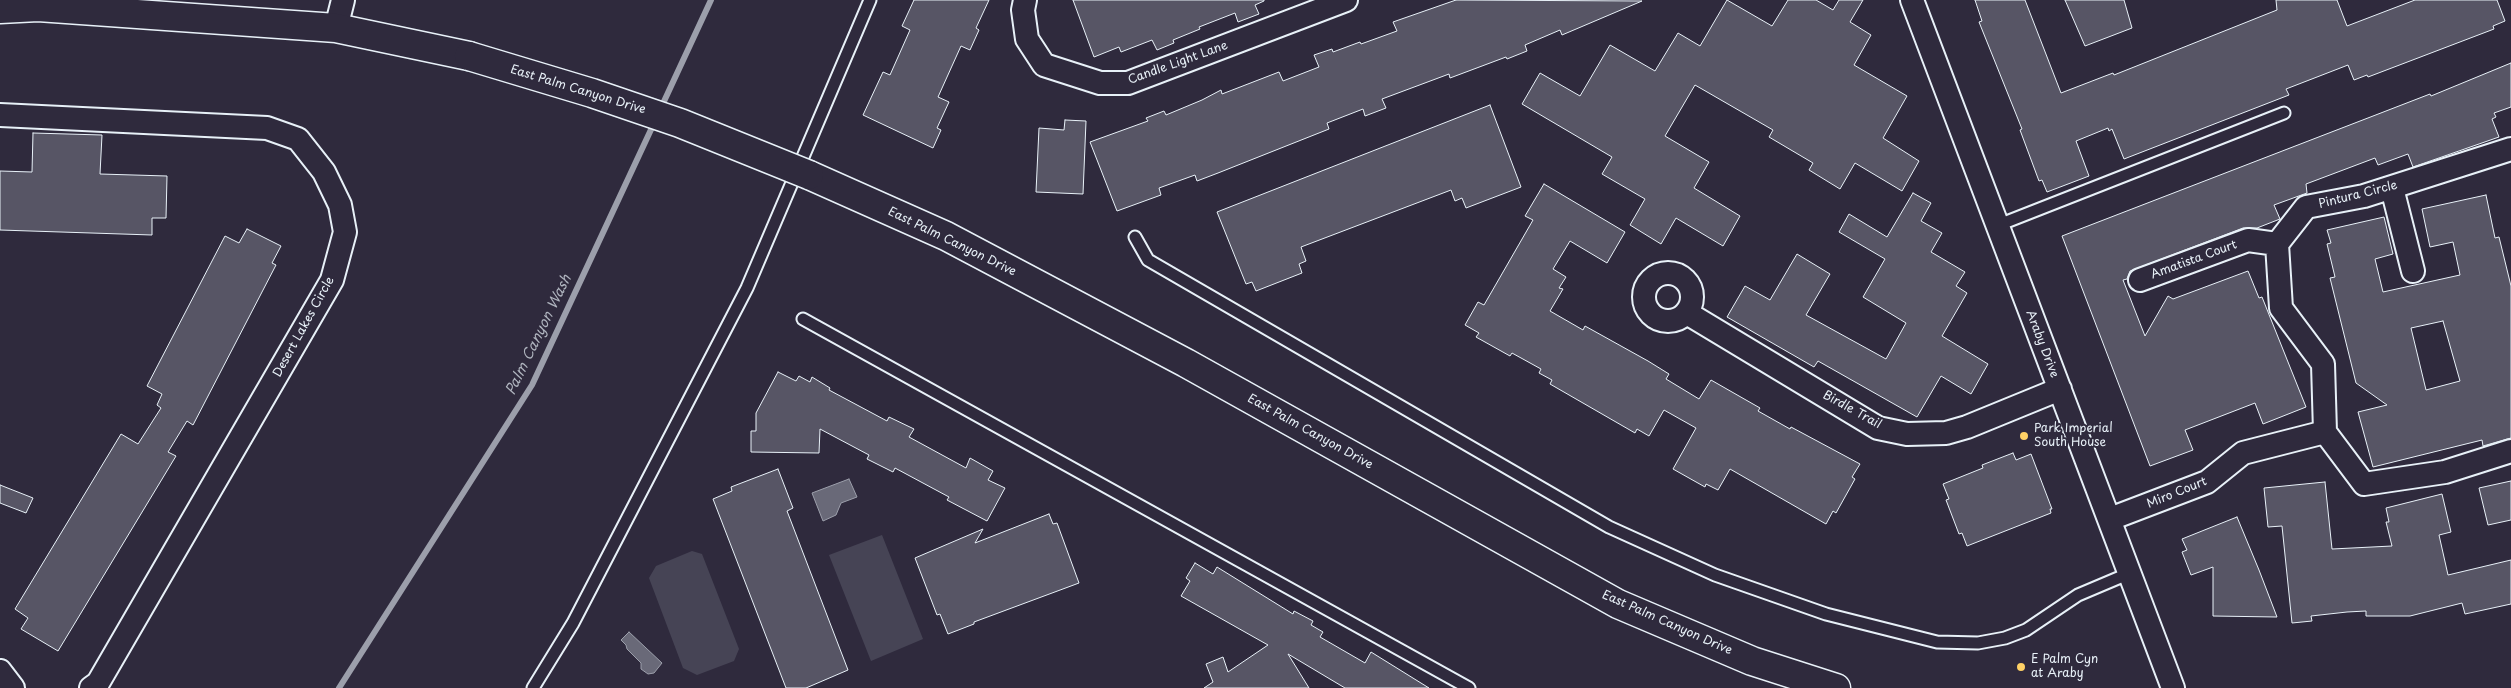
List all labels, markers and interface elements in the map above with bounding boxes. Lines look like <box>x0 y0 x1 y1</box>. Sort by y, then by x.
street label: Candle Light Lane <box>1126 38 1230 88</box>
street label: East Palm Canyon Drive <box>509 63 647 117</box>
street label: Pintura Circle <box>2317 178 2399 212</box>
street label: East Palm Canyon Drive <box>886 205 1018 279</box>
street label: Amatista Court <box>2149 238 2239 282</box>
water label: Palm Canyon Wash <box>503 272 575 398</box>
street label: Desert Lakes Circle <box>270 274 338 380</box>
street label: Araby Drive <box>2023 308 2061 380</box>
street label: Birdle Trail <box>1820 388 1884 432</box>
street label: East Palm Canyon Drive <box>1245 392 1375 472</box>
place label: Park Imperial South House <box>2034 422 2113 450</box>
marker: Park Imperial South House <box>2018 430 2030 442</box>
street label: Miro Court <box>2145 474 2209 512</box>
street label: East Palm Canyon Drive <box>1600 588 1734 658</box>
place label: E Palm Cyn at Araby <box>2031 653 2098 681</box>
marker: E Palm Cyn at Araby <box>2015 661 2027 673</box>

